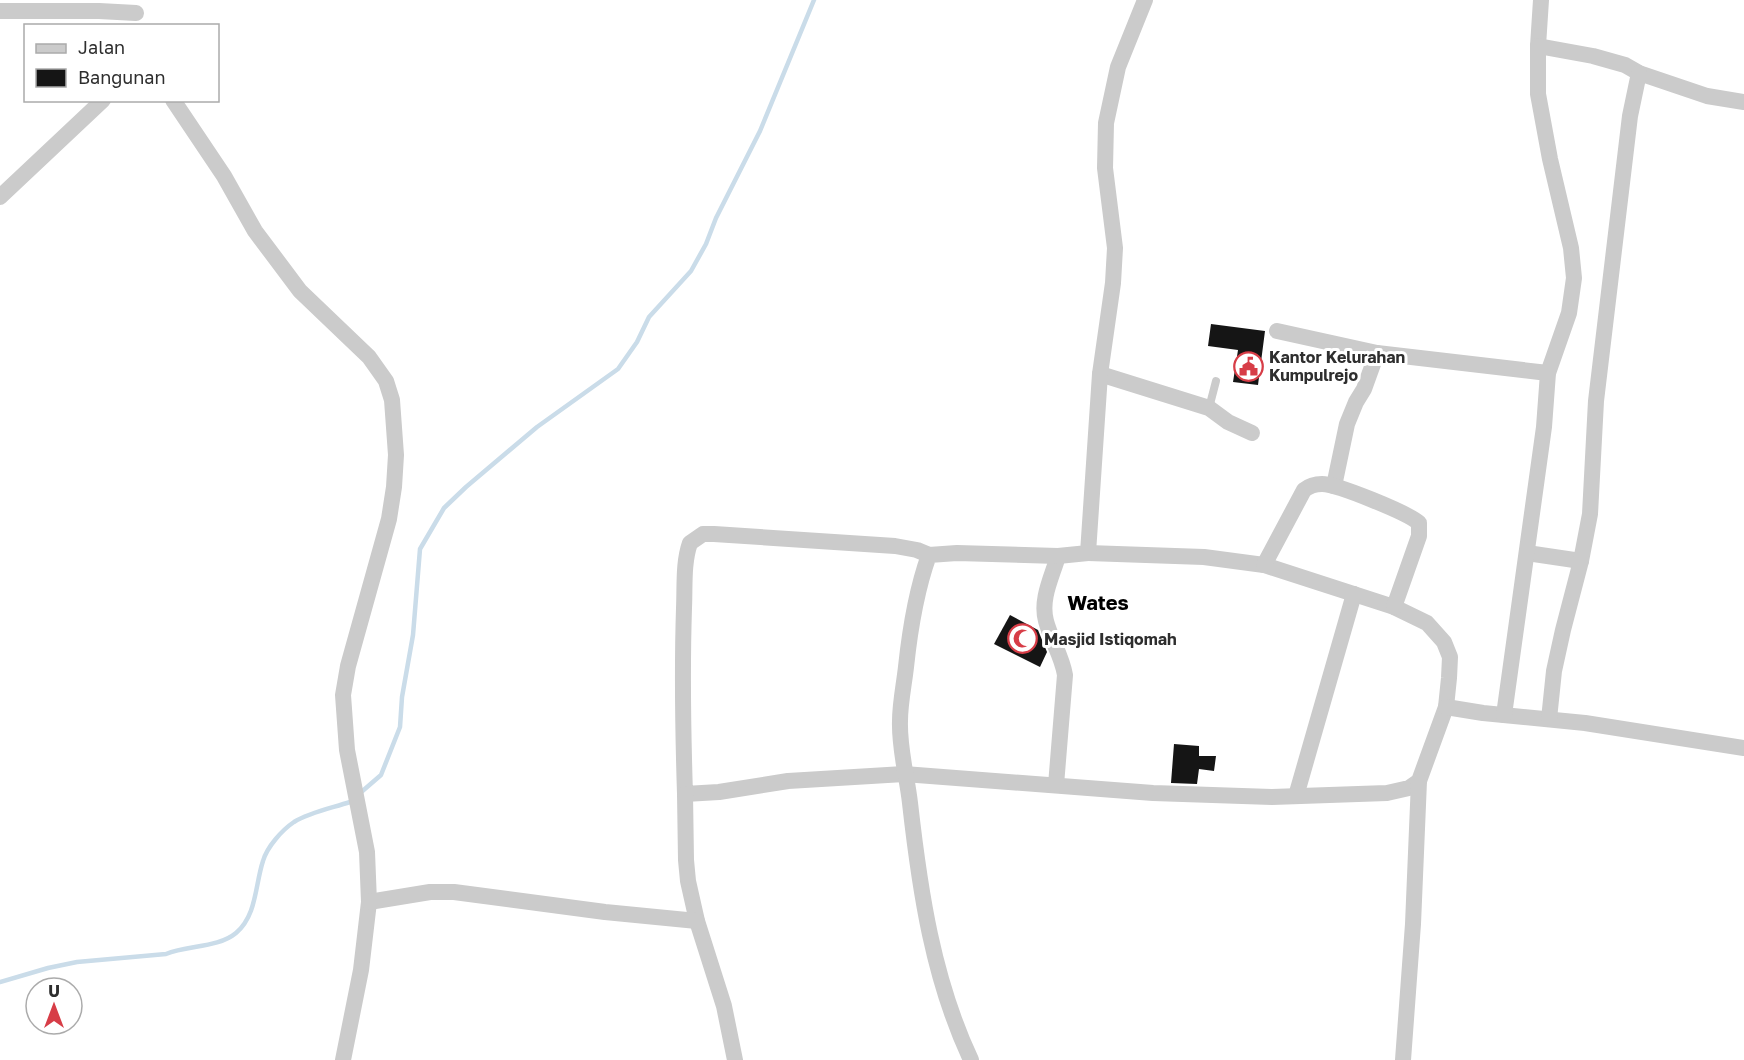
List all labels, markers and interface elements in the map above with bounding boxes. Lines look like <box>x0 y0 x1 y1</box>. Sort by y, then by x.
legend <box>24 24 219 102</box>
text: Jalan <box>78 36 125 58</box>
text: Bangunan <box>78 66 166 88</box>
place label: Kantor Kelurahan Kumpulrejo <box>1269 347 1405 385</box>
public building icon: Kantor Kelurahan Kumpulrejo <box>1232 350 1264 382</box>
district label: Wates <box>1067 590 1129 614</box>
mosque icon: Masjid Istiqomah <box>1007 623 1039 655</box>
place label: Masjid Istiqomah <box>1044 629 1177 649</box>
north arrow <box>24 976 84 1036</box>
text: U <box>48 981 60 1001</box>

